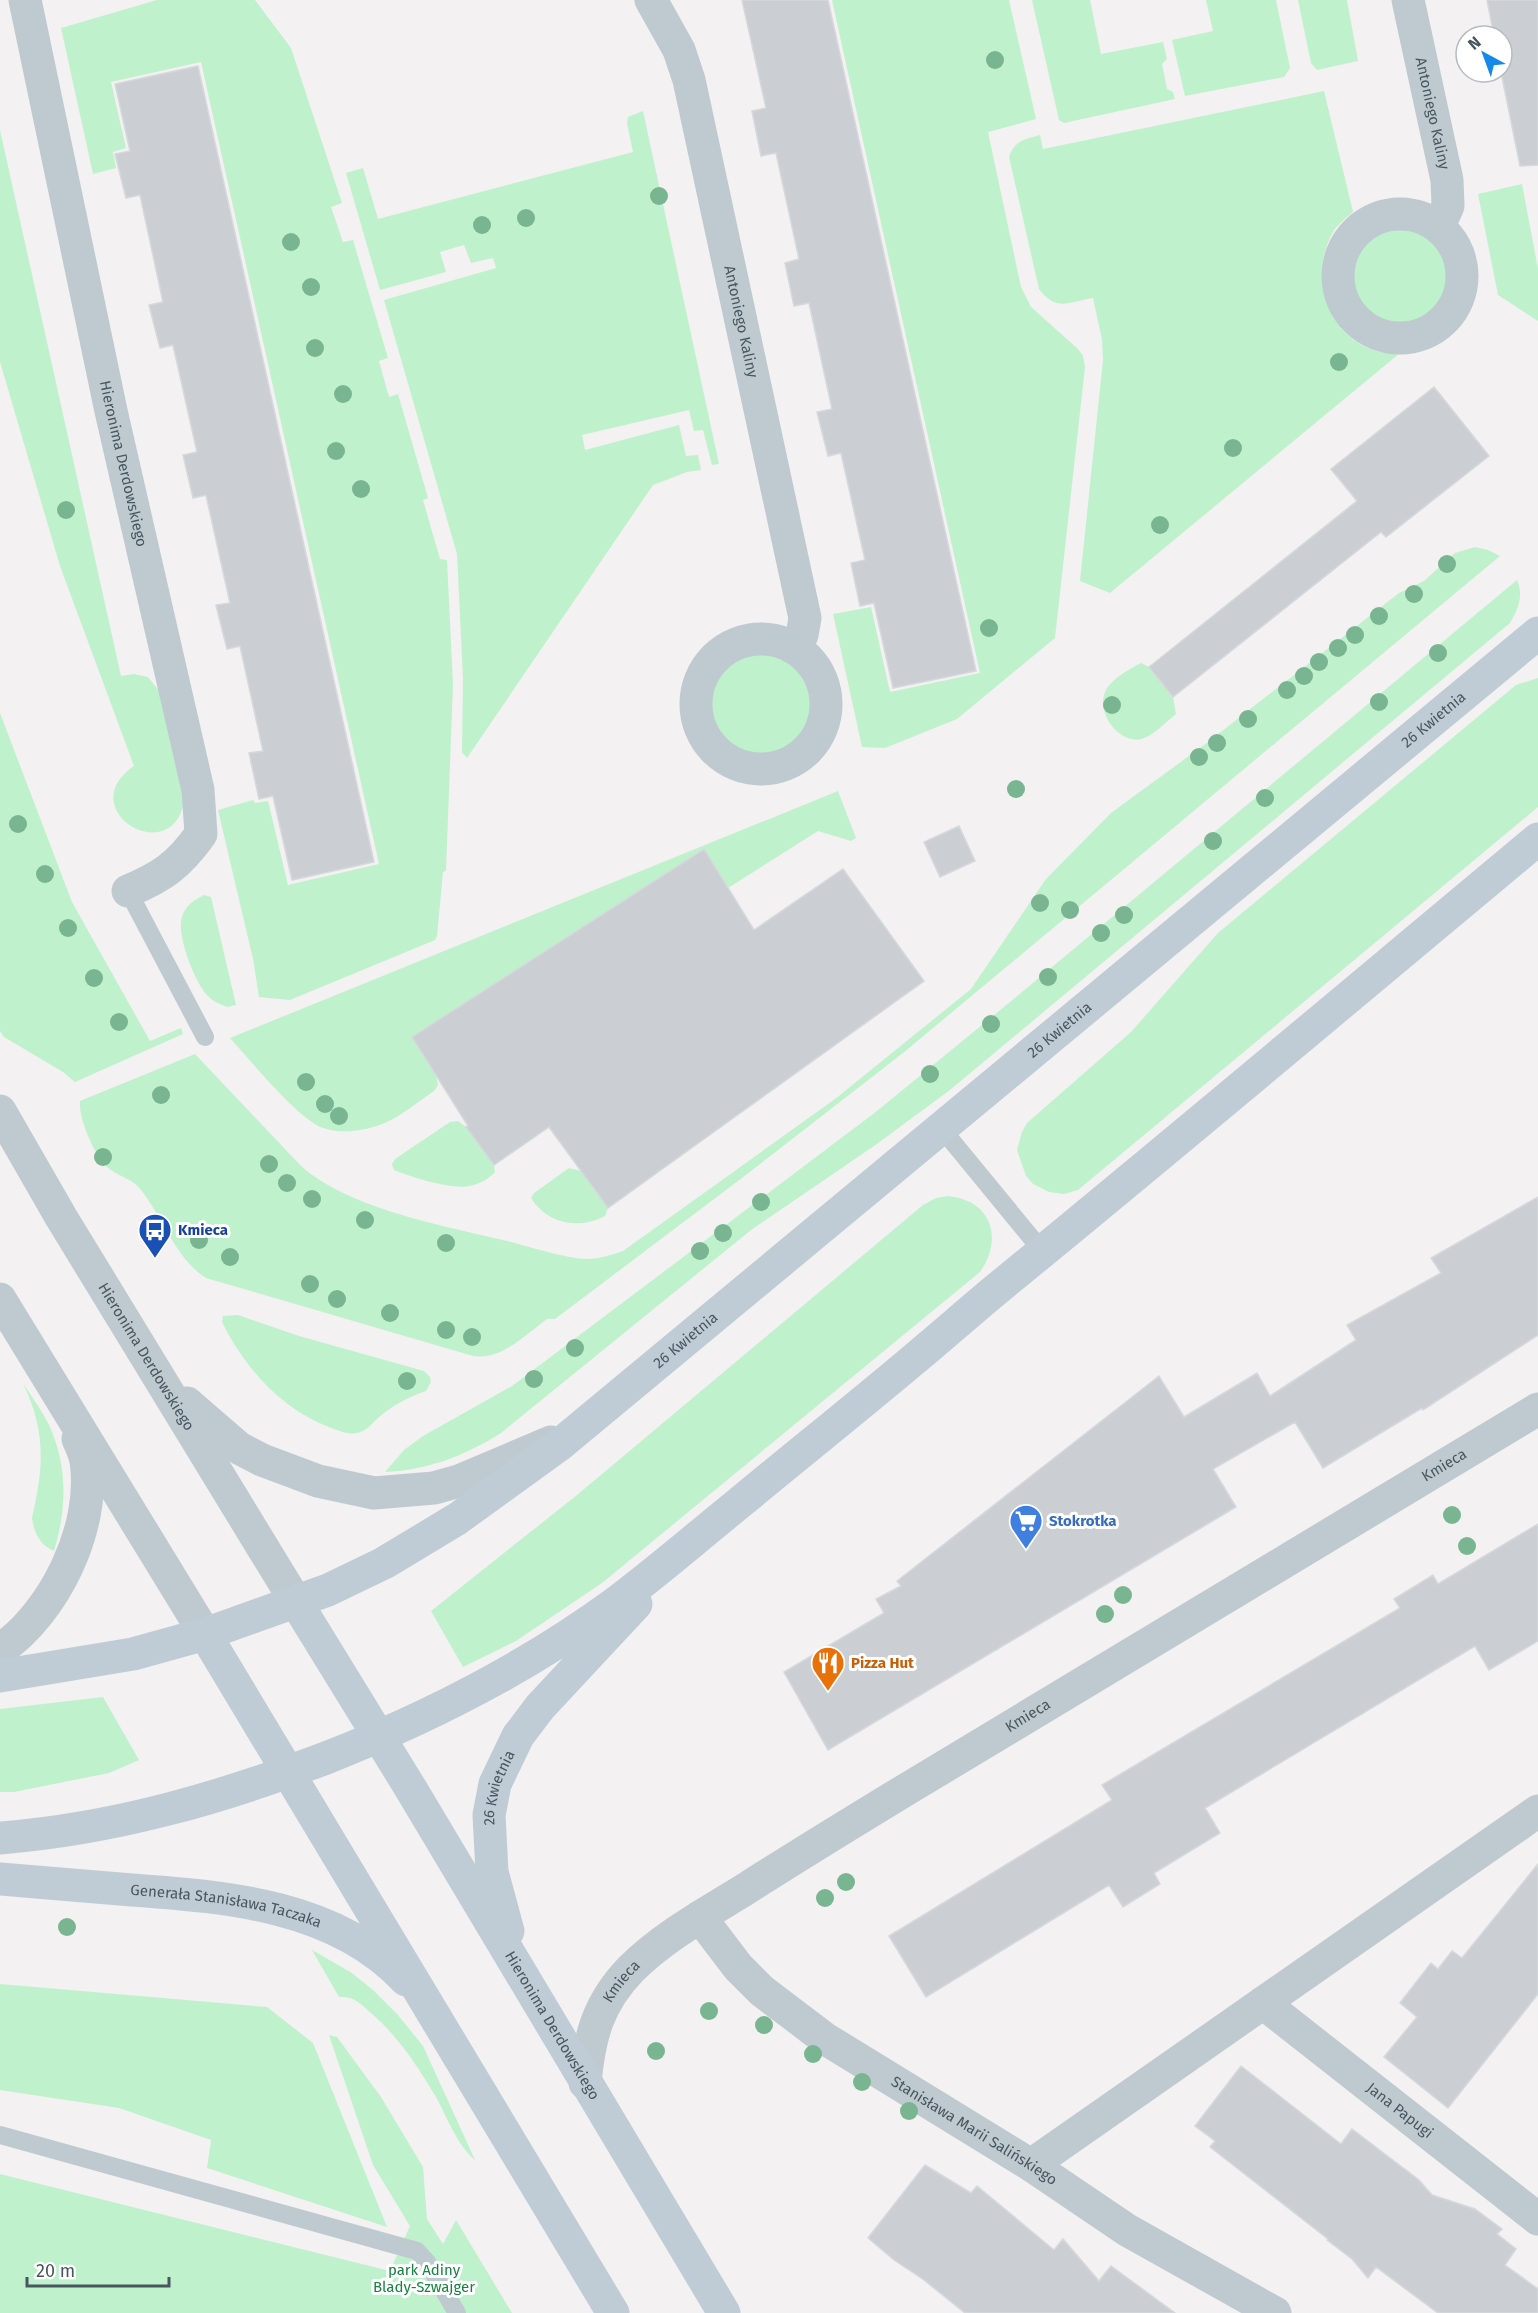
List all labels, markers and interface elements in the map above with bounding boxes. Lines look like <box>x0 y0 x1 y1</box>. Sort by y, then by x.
north arrow <box>1454 24 1514 84</box>
text: N <box>1464 32 1485 54</box>
street label: Antoniego Kaliny <box>1412 56 1454 172</box>
street label: Antoniego Kaliny <box>720 264 762 380</box>
street label: Hieronima Derdowskiego <box>96 379 151 549</box>
street label: 26 Kwietnia <box>1398 688 1469 751</box>
street label: 26 Kwietnia <box>1024 998 1095 1062</box>
bus stop icon: Kmieca <box>137 1212 173 1259</box>
place label: Kmieca <box>178 1221 228 1239</box>
street label: Hieronima Derdowskiego <box>94 1280 198 1434</box>
street label: 26 Kwietnia <box>650 1308 721 1372</box>
street label: Kmieca <box>1418 1445 1470 1486</box>
supermarket icon: Stokrotka <box>1008 1503 1044 1550</box>
place label: Stokrotka <box>1049 1512 1117 1530</box>
restaurant icon: Pizza Hut <box>810 1645 846 1692</box>
place label: Pizza Hut <box>851 1654 914 1672</box>
street label: Kmieca <box>1002 1695 1053 1736</box>
street label: 26 Kwietnia <box>480 1747 519 1826</box>
street label: Generała Stanisława Taczaka <box>130 1881 324 1932</box>
street label: Hieronima Derdowskiego <box>501 1948 604 2103</box>
street label: Kmieca <box>599 1956 644 2006</box>
street label: Stanisława Marii Salińskiego <box>888 2072 1061 2189</box>
street label: Jana Papugi <box>1363 2079 1437 2142</box>
scale bar <box>27 2250 170 2288</box>
text: 20 m <box>36 2260 75 2282</box>
park label: park Adiny Blady-Szwajger <box>373 2261 475 2296</box>

